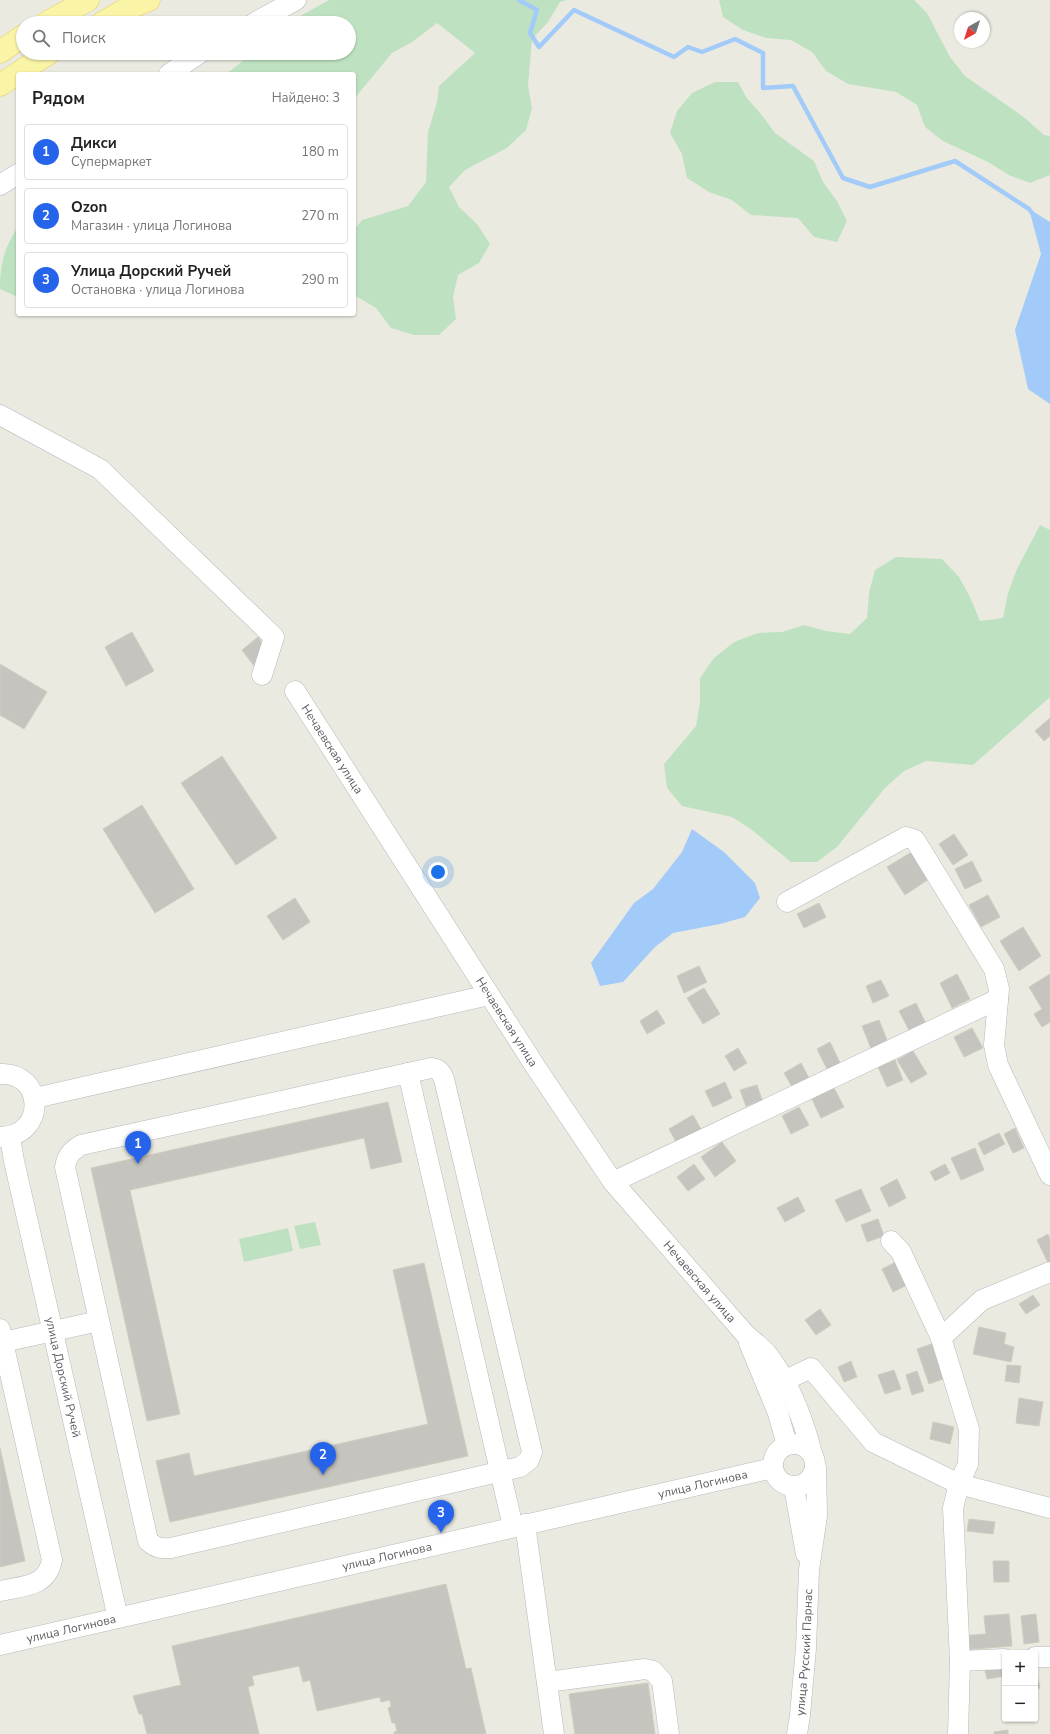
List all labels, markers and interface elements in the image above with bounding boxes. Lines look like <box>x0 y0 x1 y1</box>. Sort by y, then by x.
north arrow <box>954 12 990 48</box>
search box <box>16 16 356 60</box>
icon: search <box>30 27 52 49</box>
text: Поиск <box>62 28 106 48</box>
text: Рядом <box>32 87 85 110</box>
text: Найдено: 3 <box>272 89 340 107</box>
text: Дикси <box>71 133 117 153</box>
text: 1 <box>42 143 50 161</box>
text: 180 m <box>301 143 339 161</box>
text: Супермаркет <box>71 153 152 171</box>
text: Ozon <box>71 197 107 217</box>
text: 2 <box>42 207 50 225</box>
text: 270 m <box>301 207 339 225</box>
text: Магазин · улица Логинова <box>71 217 232 235</box>
text: Улица Дорский Ручей <box>71 261 231 281</box>
text: 3 <box>42 271 50 289</box>
text: 290 m <box>301 271 339 289</box>
text: Остановка · улица Логинова <box>71 281 244 299</box>
street label: Нечаевская улица <box>298 701 367 797</box>
your location <box>428 862 448 882</box>
street label: Нечаевская улица <box>472 974 541 1070</box>
pin: 1 <box>125 1131 151 1164</box>
street label: Нечаевская улица <box>660 1237 739 1326</box>
street label: улица Дорский Ручей <box>42 1315 85 1439</box>
pin: 2 <box>310 1442 336 1475</box>
street label: улица Логинова <box>656 1466 749 1502</box>
pin: 3 <box>428 1500 454 1533</box>
street label: улица Логинова <box>341 1538 433 1574</box>
street label: улица Русский Парнас <box>792 1588 816 1717</box>
street label: улица Логинова <box>25 1611 118 1647</box>
map controls <box>1002 1650 1038 1722</box>
button: + <box>1002 1650 1038 1686</box>
button: − <box>1002 1686 1038 1722</box>

